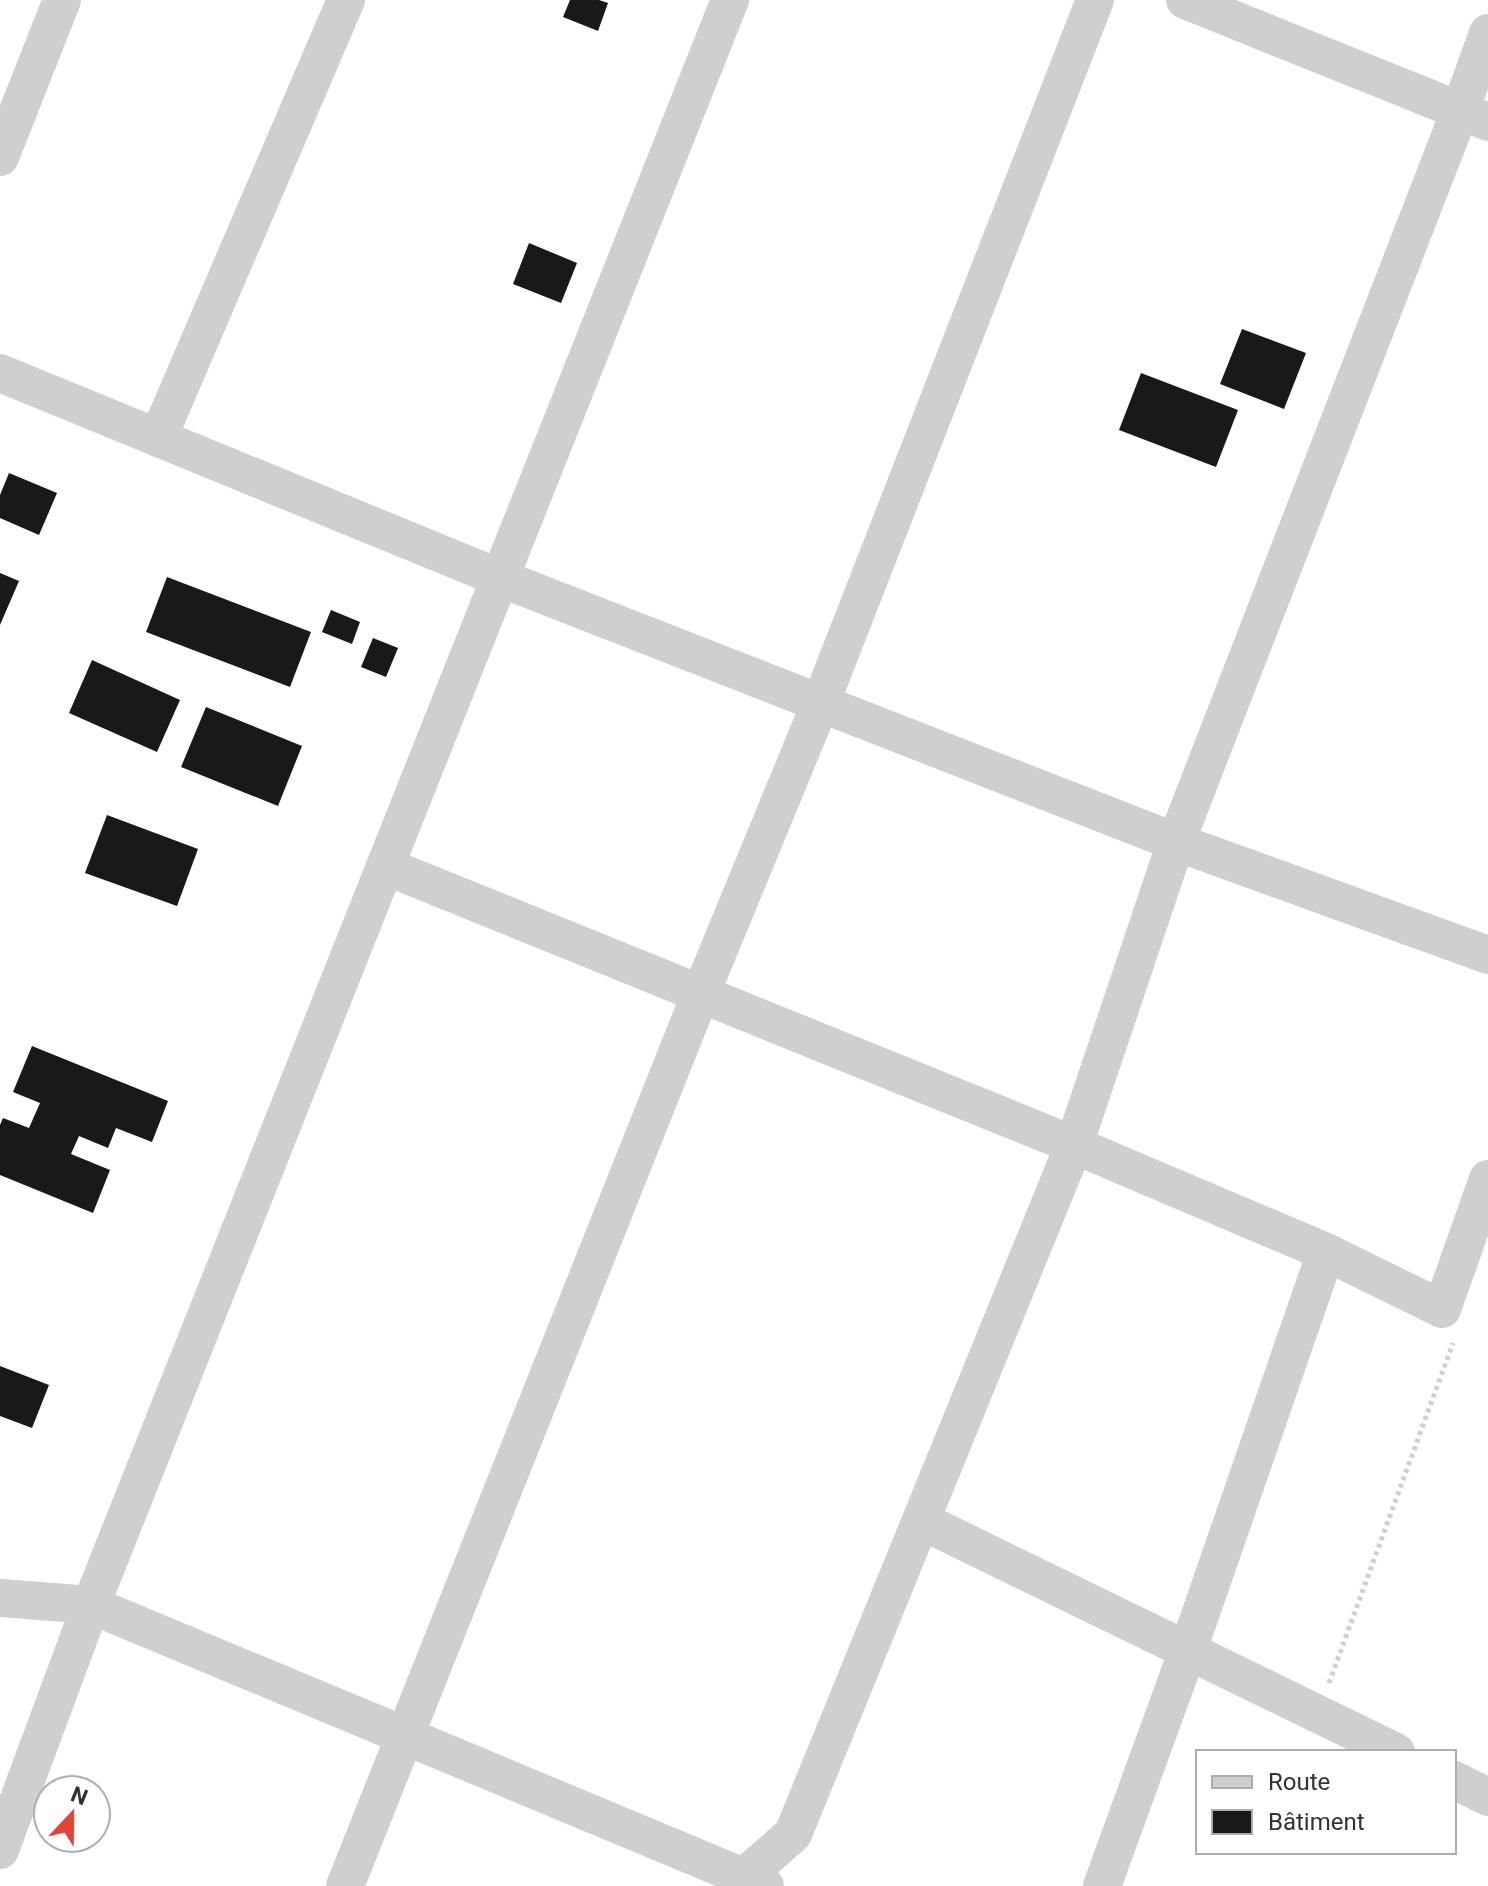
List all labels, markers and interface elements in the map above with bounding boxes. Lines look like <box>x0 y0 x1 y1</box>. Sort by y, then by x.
legend <box>1196 1750 1456 1854</box>
text: Route <box>1268 1768 1330 1796</box>
north arrow <box>32 1774 112 1854</box>
text: N <box>67 1781 91 1810</box>
text: Bâtiment <box>1268 1808 1365 1836</box>

